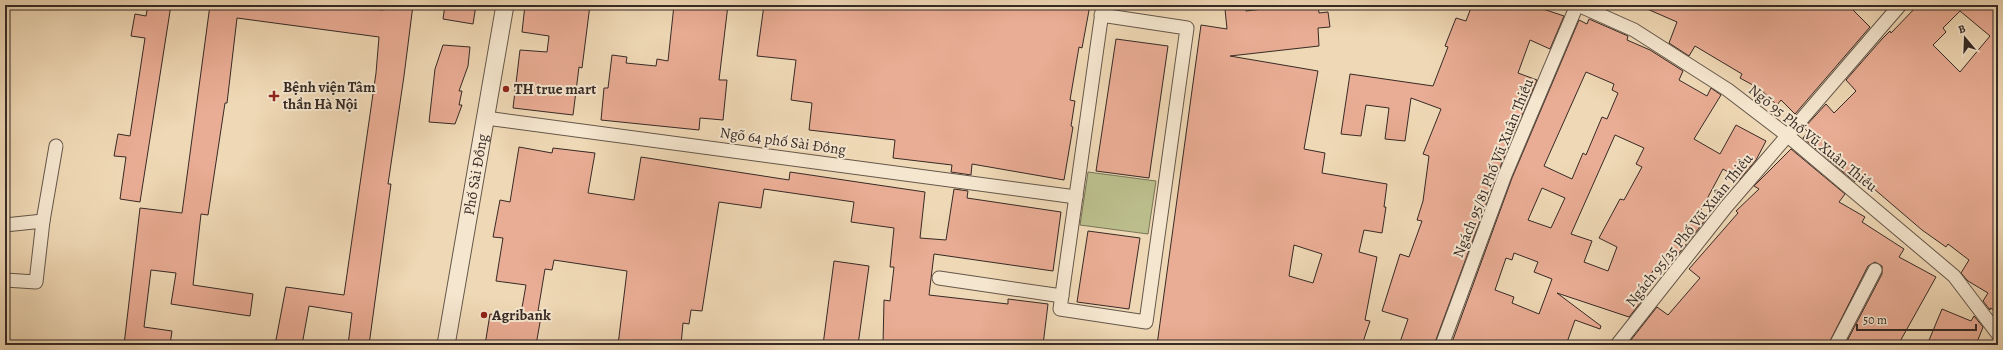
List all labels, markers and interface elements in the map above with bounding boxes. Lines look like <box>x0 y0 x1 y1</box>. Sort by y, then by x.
north arrow <box>1945 18 1985 58</box>
text: B <box>1956 21 1968 37</box>
street label: Ngách 95/81 Phố Vũ Xuân Thiều <box>1448 75 1539 261</box>
place label: Bệnh viện Tâm thần Hà Nội <box>283 77 376 114</box>
place label: TH true mart <box>514 79 596 99</box>
street label: Ngõ 95 Phố Vũ Xuân Thiều <box>1744 80 1882 197</box>
marker: TH true mart <box>501 84 511 94</box>
marker: Bệnh viện Tâm thần Hà Nội <box>268 90 280 102</box>
street label: Ngõ 64 phố Sài Đồng <box>719 122 848 160</box>
street label: Phố Sài Đồng <box>459 132 493 217</box>
street label: Ngách 95/35 Phố Vũ Xuân Thiều <box>1621 148 1758 311</box>
place label: Agribank <box>491 305 551 325</box>
scale bar <box>1857 306 1976 332</box>
marker: Agribank <box>479 310 489 320</box>
text: 50 m <box>1863 312 1887 328</box>

